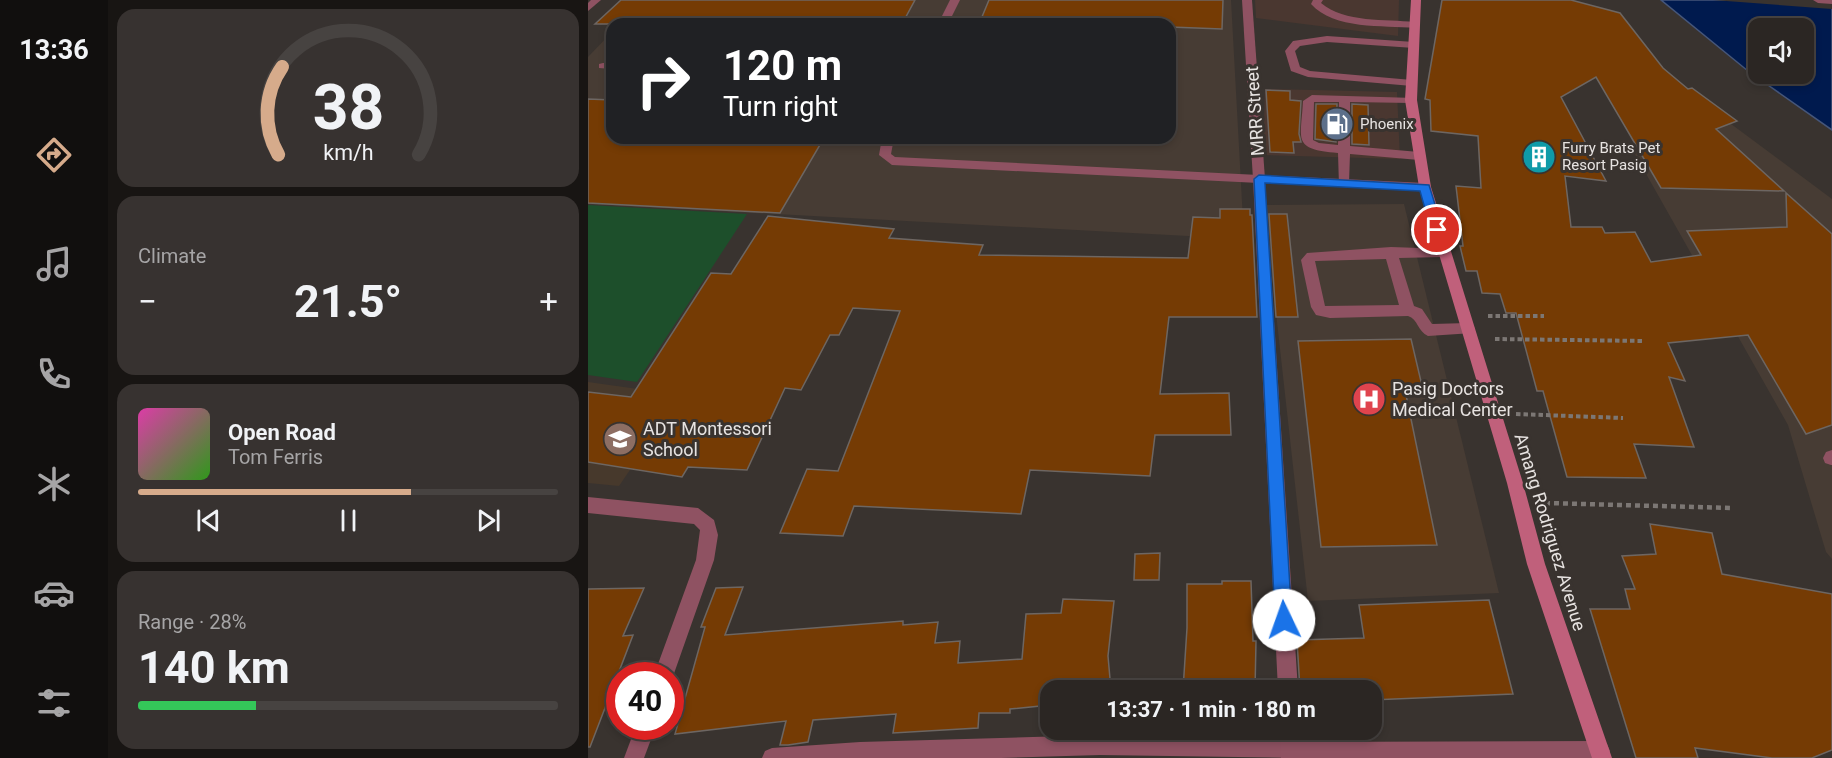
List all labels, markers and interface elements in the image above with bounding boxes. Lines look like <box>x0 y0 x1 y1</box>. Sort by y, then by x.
map controls <box>1748 18 1814 84</box>
button: sound <box>1748 18 1814 84</box>
text: 13:36 <box>19 34 89 66</box>
text: 120 m <box>723 41 842 90</box>
icon: right <box>624 42 702 120</box>
street label: MRR Street <box>1241 65 1268 157</box>
text: 38 <box>312 71 384 144</box>
text: Turn right <box>723 91 838 123</box>
fuel station icon: Phoenix <box>1319 106 1355 142</box>
place label: Phoenix <box>1360 115 1414 133</box>
icon: directions <box>33 134 75 176</box>
building icon: Furry Brats Pet Resort Pasig <box>1521 139 1557 175</box>
place label: Furry Brats Pet Resort Pasig <box>1562 139 1661 174</box>
text: km/h <box>323 141 373 166</box>
pin <box>1411 204 1462 255</box>
icon: arrive <box>1420 213 1453 246</box>
icon: music <box>33 243 75 285</box>
text: Climate <box>138 244 206 268</box>
text: 21.5° <box>294 275 402 328</box>
text: − <box>138 282 157 321</box>
text: + <box>539 282 558 321</box>
icon: phone <box>33 353 75 395</box>
place label: Pasig Doctors Medical Center <box>1392 378 1513 420</box>
hospital icon: Pasig Doctors Medical Center <box>1351 381 1387 417</box>
place label: ADT Montessori School <box>643 418 772 460</box>
text: Open Road <box>228 420 336 445</box>
school or university icon: ADT Montessori School <box>602 421 638 457</box>
street label: Amang Rodriguez Avenue <box>1510 430 1591 633</box>
text: Tom Ferris <box>228 445 323 469</box>
icon: climate <box>33 463 75 505</box>
icon: previous <box>192 504 225 537</box>
icon: pause <box>332 504 365 537</box>
icon: next <box>472 504 505 537</box>
icon: car <box>33 572 75 614</box>
position arrow <box>1252 588 1316 652</box>
text: Range · 28% <box>138 610 246 634</box>
text: 140 km <box>138 641 290 694</box>
speed limit sign: 40 <box>606 662 684 740</box>
icon: filters <box>33 682 75 724</box>
text: 13:37 · 1 min · 180 m <box>1106 697 1316 722</box>

